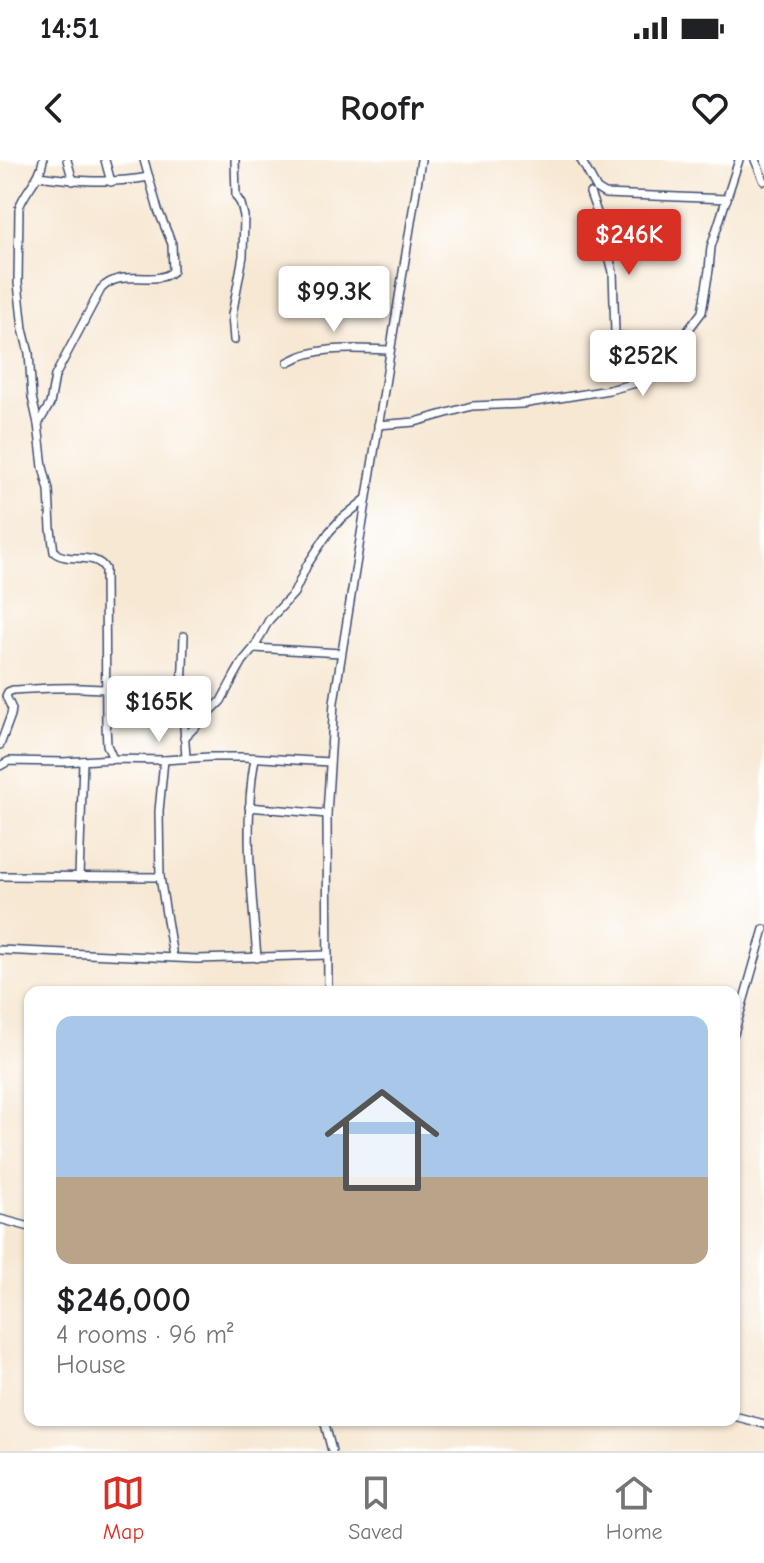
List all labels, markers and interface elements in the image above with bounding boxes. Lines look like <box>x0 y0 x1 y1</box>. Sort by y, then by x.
text: 14:51 <box>40 11 100 46</box>
icon: back <box>32 86 76 130</box>
icon: heart <box>688 86 732 130</box>
text: Roofr <box>340 88 424 129</box>
pin: $246K <box>573 209 685 277</box>
text: $246K <box>595 220 663 250</box>
pin: $99.3K <box>269 266 399 334</box>
text: $99.3K <box>296 277 372 307</box>
pin: $252K <box>587 330 699 398</box>
text: $252K <box>608 341 678 371</box>
pin: $165K <box>103 676 215 744</box>
text: $165K <box>125 687 193 717</box>
icon: home <box>310 1068 454 1212</box>
text: $246,000 <box>56 1280 191 1320</box>
text: 4 rooms · 96 m² <box>56 1320 233 1350</box>
text: House <box>56 1350 126 1380</box>
tab: Map <box>101 1471 145 1545</box>
tab: Saved <box>348 1471 403 1545</box>
tab: Home <box>606 1471 663 1545</box>

